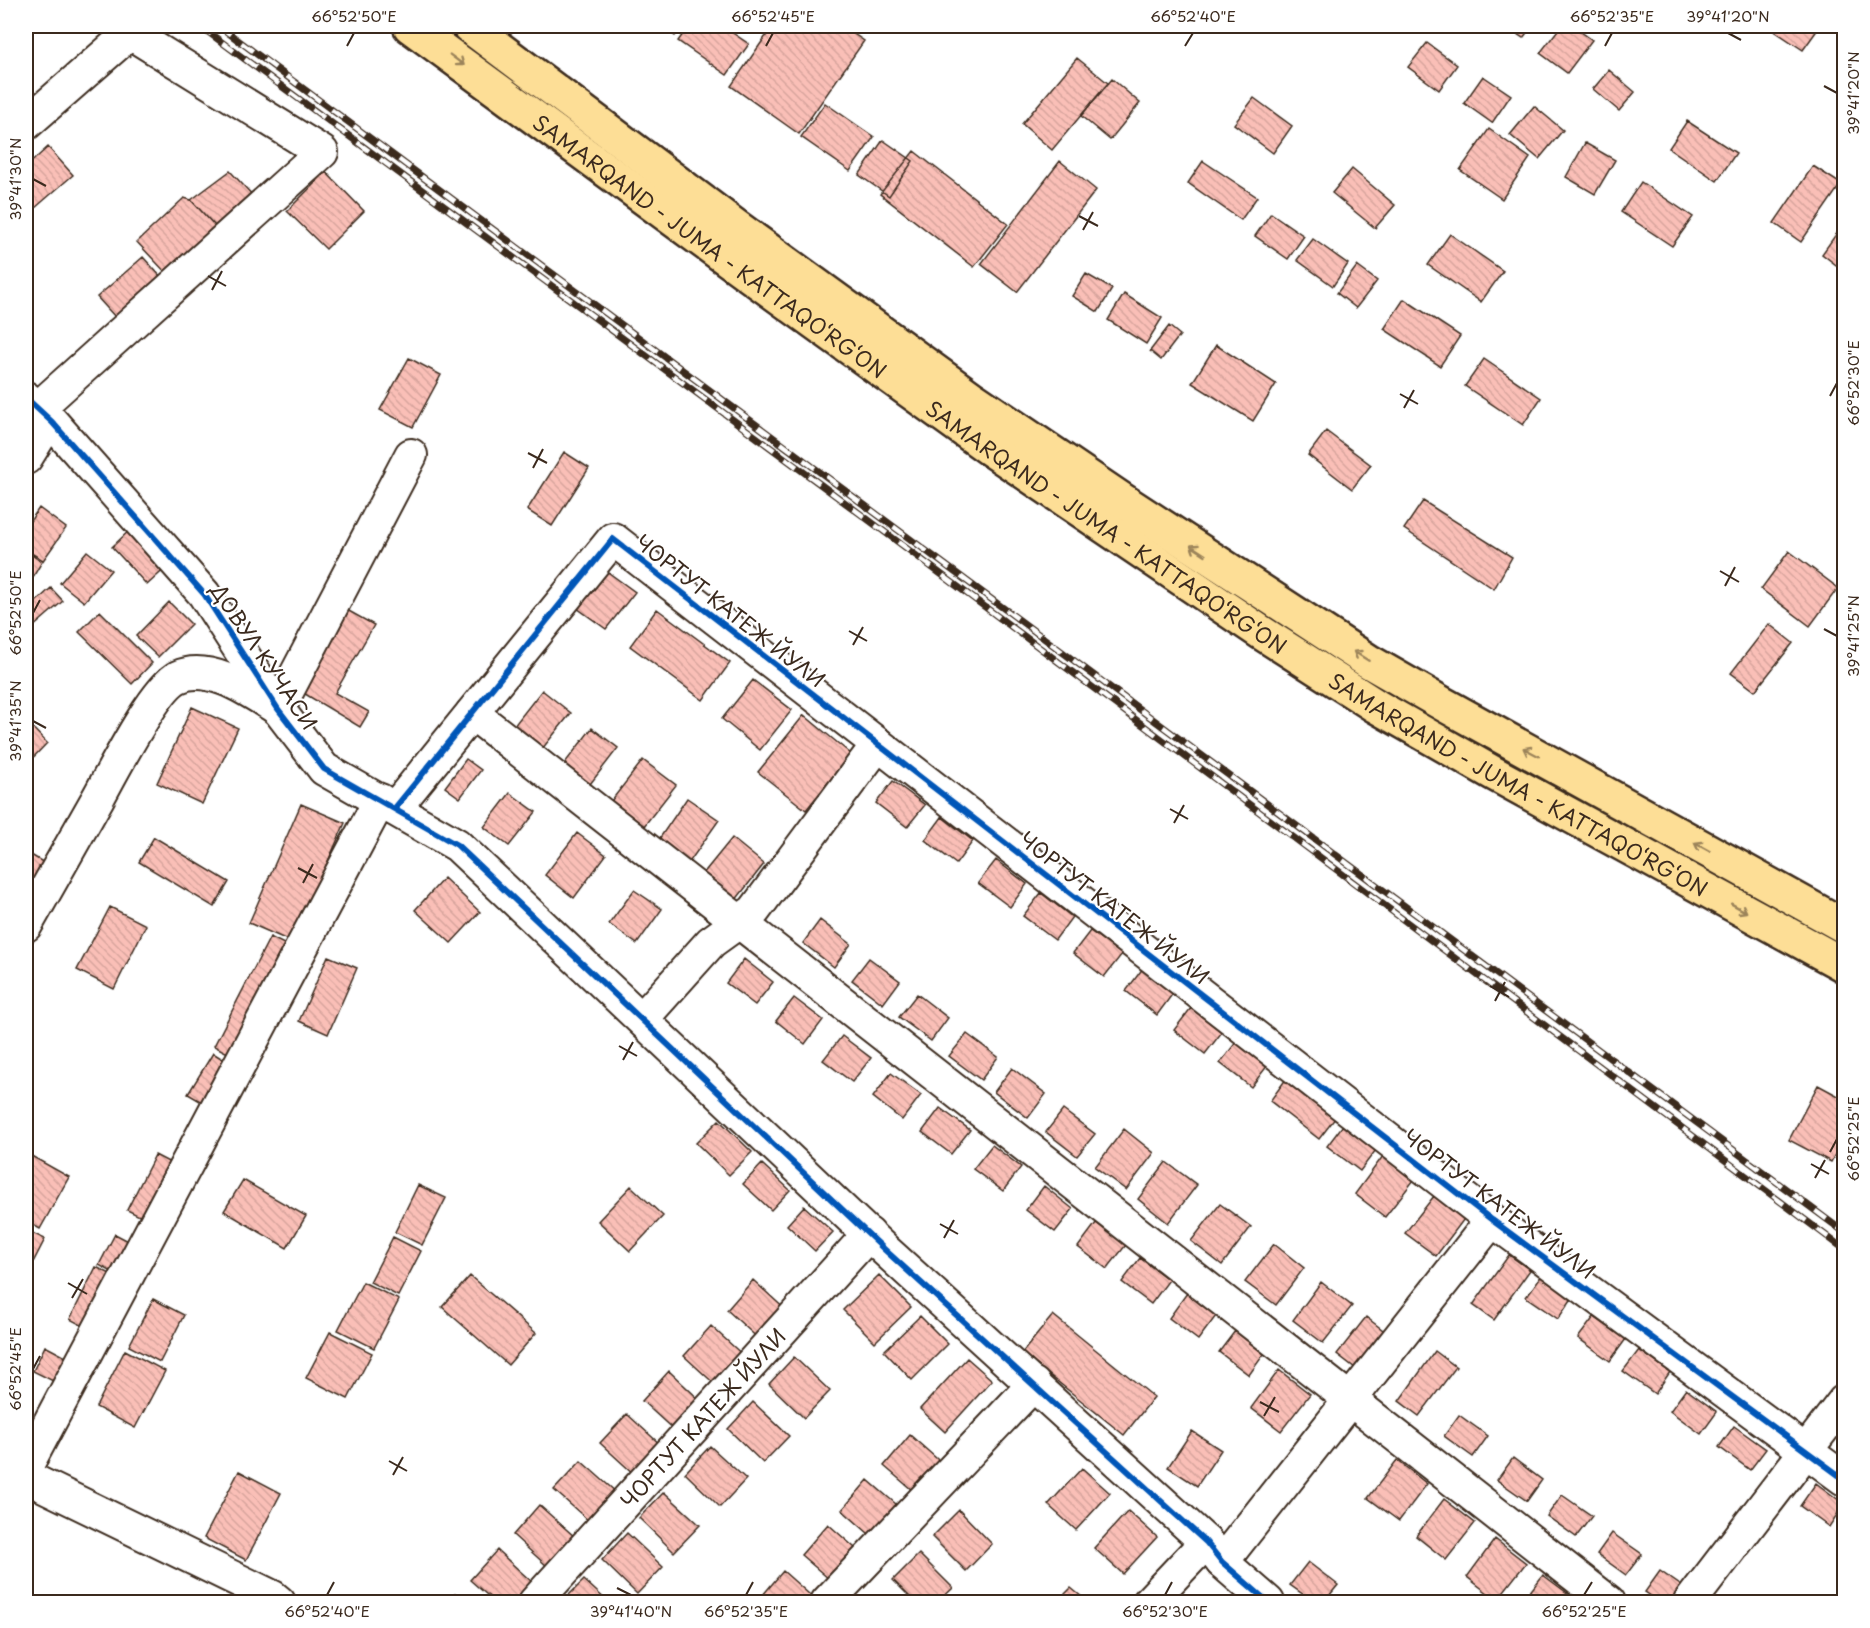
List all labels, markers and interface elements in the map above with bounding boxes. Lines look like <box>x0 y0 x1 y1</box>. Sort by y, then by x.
text: 66°52'50"E <box>311 4 397 27</box>
text: 66°52'45"E <box>731 4 815 27</box>
text: 66°52'40"E <box>1150 4 1236 27</box>
text: 66°52'35"E <box>1570 4 1654 27</box>
text: 39°41'20"N <box>1686 4 1770 27</box>
text: 39°41'20"N <box>1841 51 1864 135</box>
one-way arrow <box>448 54 464 67</box>
street label: SAMARQAND - JUMA - KATTAQO‘RG‘ON <box>527 106 894 386</box>
text: 39°41'30"N <box>3 138 26 220</box>
text: 66°52'30"E <box>1841 340 1864 426</box>
street label: SAMARQAND - JUMA - KATTAQO‘RG‘ON <box>920 392 1294 661</box>
street label: ЧОРТУТ КАТЕЖ ЙУЛИ <box>629 525 833 695</box>
one-way arrow <box>1190 544 1207 556</box>
text: 66°52'50"E <box>3 570 26 656</box>
street label: ДОВУЛ КУЧАСИ <box>203 575 326 736</box>
text: 39°41'25"N <box>1841 595 1864 677</box>
one-way arrow <box>1353 650 1370 663</box>
street label: SAMARQAND - JUMA - KATTAQO‘RG‘ON <box>1323 664 1714 904</box>
text: 39°41'35"N <box>3 680 26 762</box>
one-way arrow <box>1523 746 1540 758</box>
street label: ЧОРТУТ КАТЕЖ ЙУЛИ <box>1013 822 1217 992</box>
one-way arrow <box>1694 840 1711 852</box>
one-way arrow <box>1729 903 1747 914</box>
text: 66°52'25"E <box>1841 1096 1864 1182</box>
street label: ЧОРТУТ КАТЕЖ ЙУЛИ <box>1397 1120 1603 1286</box>
street label: ЧОРТУТ КАТЕЖ ЙУЛИ <box>612 1320 793 1515</box>
text: 66°52'45"E <box>3 1327 26 1411</box>
text: 66°52'40"E <box>284 1599 370 1622</box>
text: 39°41'40"N <box>590 1599 672 1622</box>
text: 66°52'35"E <box>704 1599 788 1622</box>
text: 66°52'30"E <box>1122 1599 1208 1622</box>
text: 66°52'25"E <box>1541 1599 1627 1622</box>

